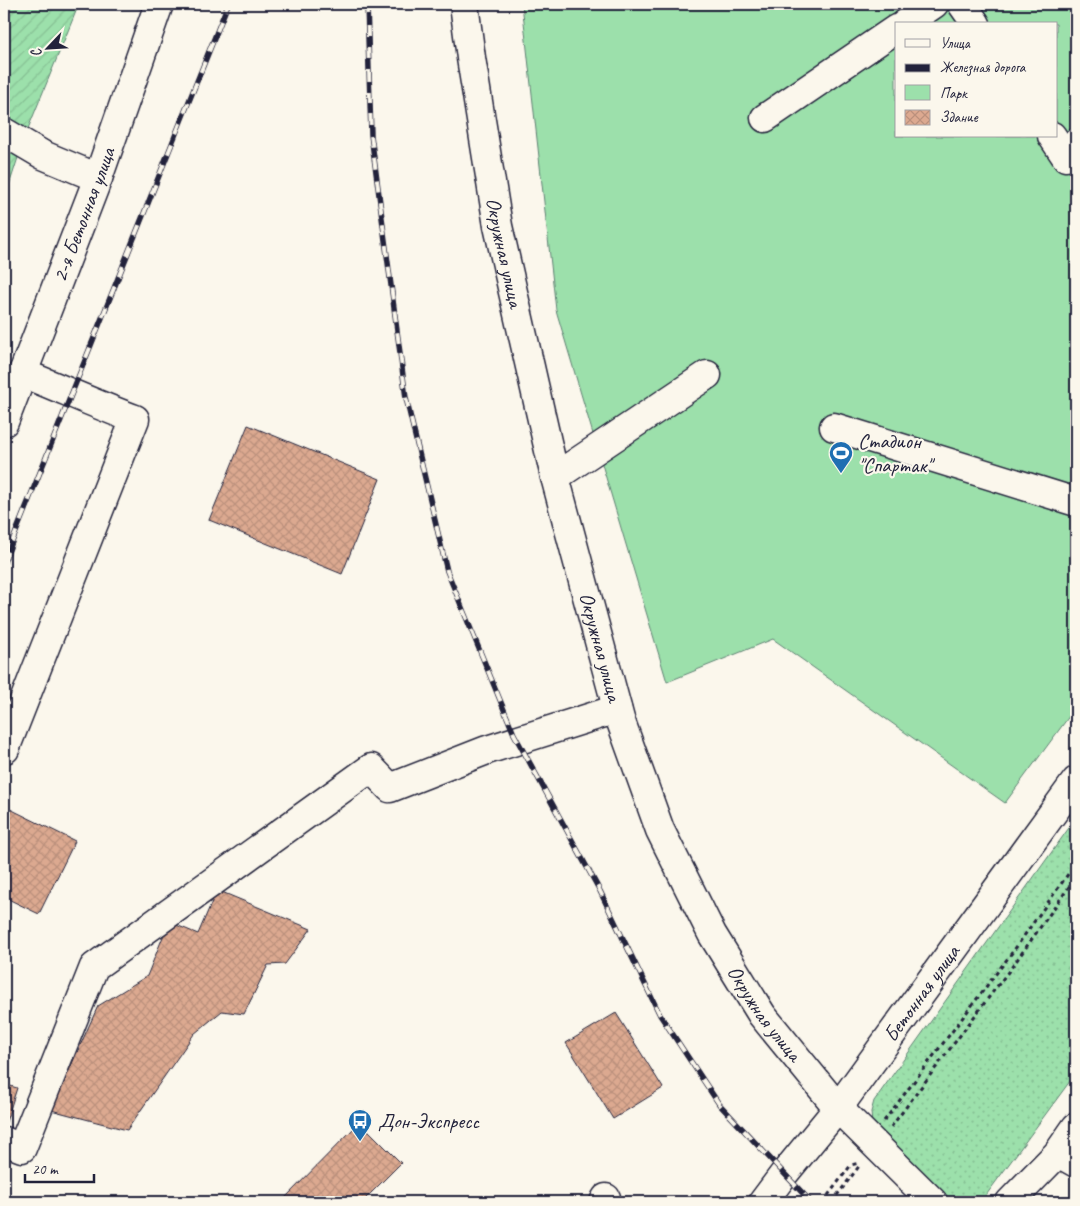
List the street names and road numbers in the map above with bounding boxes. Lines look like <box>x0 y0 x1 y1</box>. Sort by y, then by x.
street label: 2-я Бетонная улица <box>46 143 121 286</box>
street label: Окружная улица <box>481 196 530 312</box>
street label: Окружная улица <box>574 590 628 707</box>
street label: Бетонная улица <box>878 938 966 1047</box>
street label: Окружная улица <box>722 961 809 1068</box>

